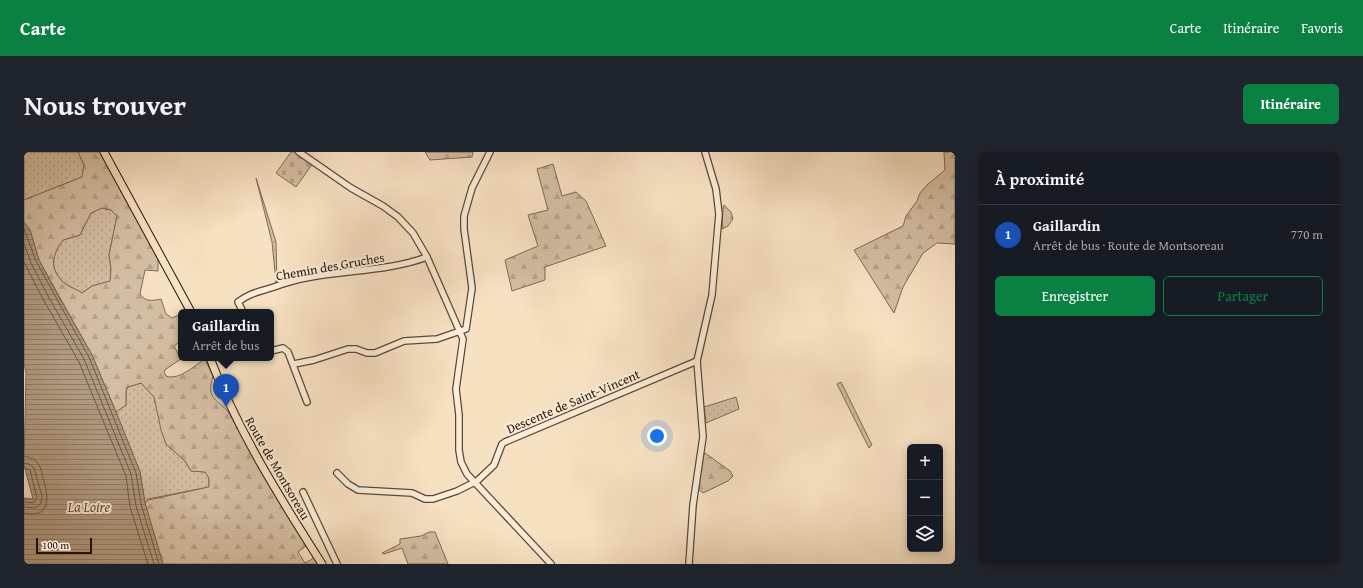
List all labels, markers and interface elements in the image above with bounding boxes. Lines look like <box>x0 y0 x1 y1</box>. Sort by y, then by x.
text: Carte <box>20 14 66 42</box>
text: Carte <box>1170 18 1201 38</box>
text: Itinéraire <box>1223 18 1279 38</box>
text: Favoris <box>1301 18 1343 38</box>
text: Nous trouver <box>24 84 186 125</box>
button: Itinéraire <box>1243 84 1339 124</box>
text: À proximité <box>995 166 1084 191</box>
text: Gaillardin <box>1033 215 1100 236</box>
text: 1 <box>1005 225 1011 244</box>
text: 770 m <box>1291 225 1323 244</box>
text: Arrêt de bus · Route de Montsoreau <box>1033 236 1224 255</box>
street label: Chemin des Gruches <box>274 248 386 285</box>
button: Enregistrer <box>995 276 1155 316</box>
button: Partager <box>1163 276 1323 316</box>
popup <box>178 309 274 361</box>
text: Gaillardin <box>192 315 260 336</box>
text: Arrêt de bus <box>192 336 259 355</box>
street label: Descente de Saint-Vincent <box>503 365 643 438</box>
pin: 1 <box>213 374 239 407</box>
street label: Route de Montsoreau <box>240 413 315 523</box>
your location <box>647 426 667 446</box>
map controls <box>907 444 943 552</box>
button: + <box>907 444 943 480</box>
button: − <box>907 480 943 516</box>
water label: La Loire <box>67 497 110 517</box>
button: layers <box>907 516 943 552</box>
scale bar <box>36 536 92 555</box>
text: 100 m <box>42 537 69 553</box>

